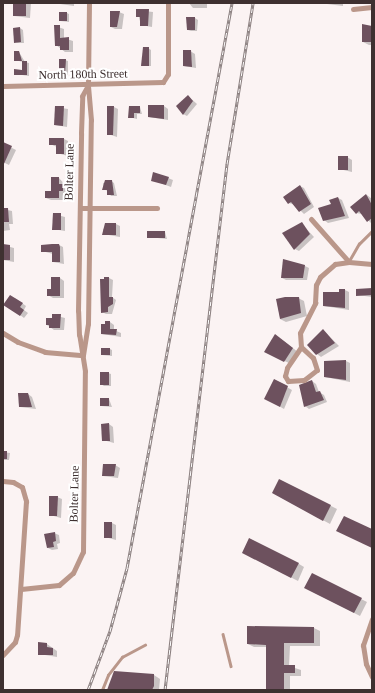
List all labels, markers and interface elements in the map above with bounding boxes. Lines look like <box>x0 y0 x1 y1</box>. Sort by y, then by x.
street label: North 180th Street <box>38 67 128 83</box>
street label: Bolter Lane <box>62 143 78 201</box>
street label: Bolter Lane <box>67 465 83 523</box>

